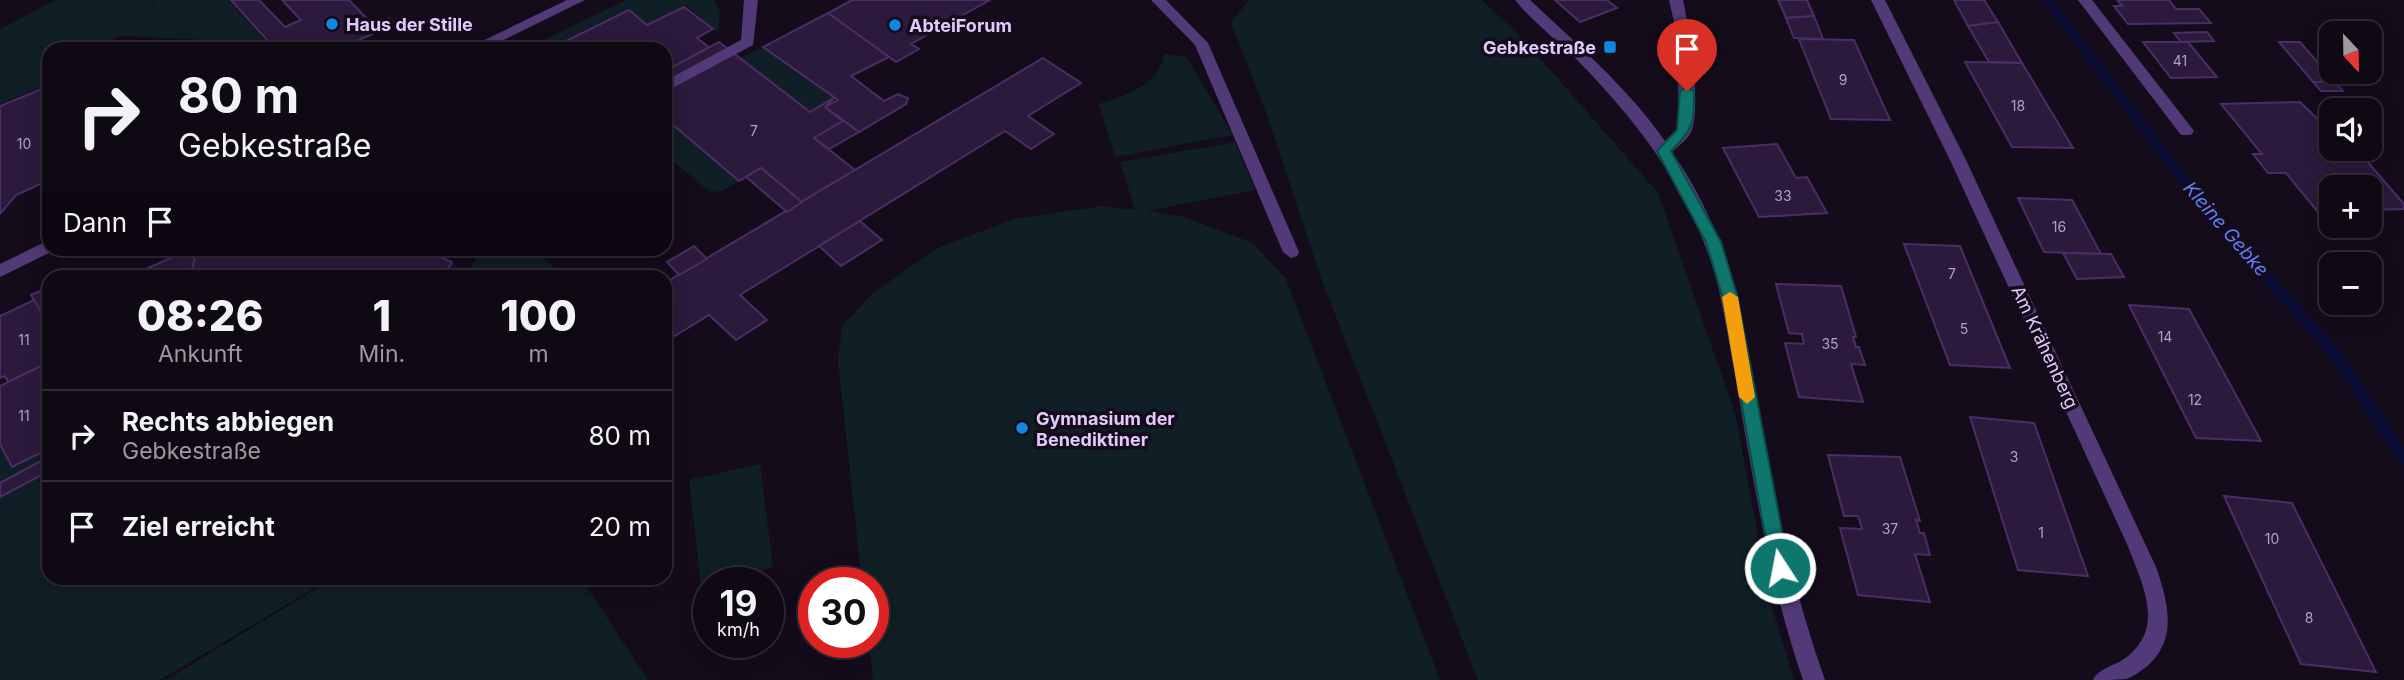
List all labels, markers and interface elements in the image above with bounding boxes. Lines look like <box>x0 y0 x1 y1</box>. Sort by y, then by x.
place label: Haus der Stille <box>346 14 473 35</box>
place label: AbteiForum <box>909 15 1012 36</box>
marker: Haus der Stille <box>324 16 340 32</box>
marker: AbteiForum <box>887 17 903 33</box>
pin <box>1657 19 1717 91</box>
north arrow <box>2319 21 2382 84</box>
map controls <box>2319 21 2382 315</box>
icon: arrive <box>1668 30 1706 68</box>
place label: Gebkestraße <box>1483 37 1596 58</box>
marker: Gebkestraße <box>1602 39 1618 55</box>
house number: 41 <box>2173 52 2187 69</box>
text: 80 m <box>178 66 299 125</box>
icon: right <box>63 70 154 161</box>
house number: 9 <box>1839 71 1847 88</box>
house number: 18 <box>2011 97 2025 114</box>
button: sound <box>2319 98 2382 161</box>
house number: 7 <box>750 122 758 139</box>
text: Gebkestraße <box>178 126 371 165</box>
house number: 10 <box>17 135 31 152</box>
button: + <box>2319 175 2382 238</box>
water label: Kleine Gebke <box>2179 177 2273 281</box>
house number: 33 <box>1774 187 1792 204</box>
icon: arrive <box>141 203 179 241</box>
text: Dann <box>63 207 127 238</box>
house number: 16 <box>2052 218 2066 235</box>
button: − <box>2319 252 2382 315</box>
house number: 7 <box>1948 265 1956 282</box>
street label: Am Krähenberg <box>2007 282 2083 412</box>
text: 08:26 <box>137 290 263 341</box>
text: 1 <box>373 290 391 341</box>
text: 100 <box>500 290 577 341</box>
house number: 5 <box>1960 320 1968 337</box>
house number: 14 <box>2158 328 2172 345</box>
house number: 11 <box>18 331 30 348</box>
house number: 35 <box>1821 335 1839 352</box>
text: Ankunft <box>158 340 243 368</box>
text: Min. <box>359 340 405 368</box>
text: m <box>528 340 549 368</box>
house number: 12 <box>2188 391 2202 408</box>
text: Rechts abbiegen <box>122 406 334 437</box>
house number: 11 <box>18 407 30 424</box>
place label: Gymnasium der Benediktiner <box>1036 408 1175 450</box>
icon: right <box>63 417 101 455</box>
text: 80 m <box>588 420 651 451</box>
marker: Gymnasium der Benediktiner <box>1014 420 1030 436</box>
text: Gebkestraße <box>122 437 261 465</box>
house number: 3 <box>2010 448 2018 465</box>
icon: arrive <box>63 508 101 546</box>
text: Ziel erreicht <box>122 511 275 542</box>
text: 20 m <box>589 511 651 542</box>
house number: 37 <box>1882 520 1898 537</box>
house number: 1 <box>2038 524 2044 541</box>
house number: 10 <box>2265 530 2279 547</box>
position arrow <box>1743 531 1817 605</box>
speed limit sign: 30 <box>798 567 889 658</box>
text: 19 <box>720 582 757 624</box>
house number: 8 <box>2305 609 2313 626</box>
text: km/h <box>717 619 760 640</box>

